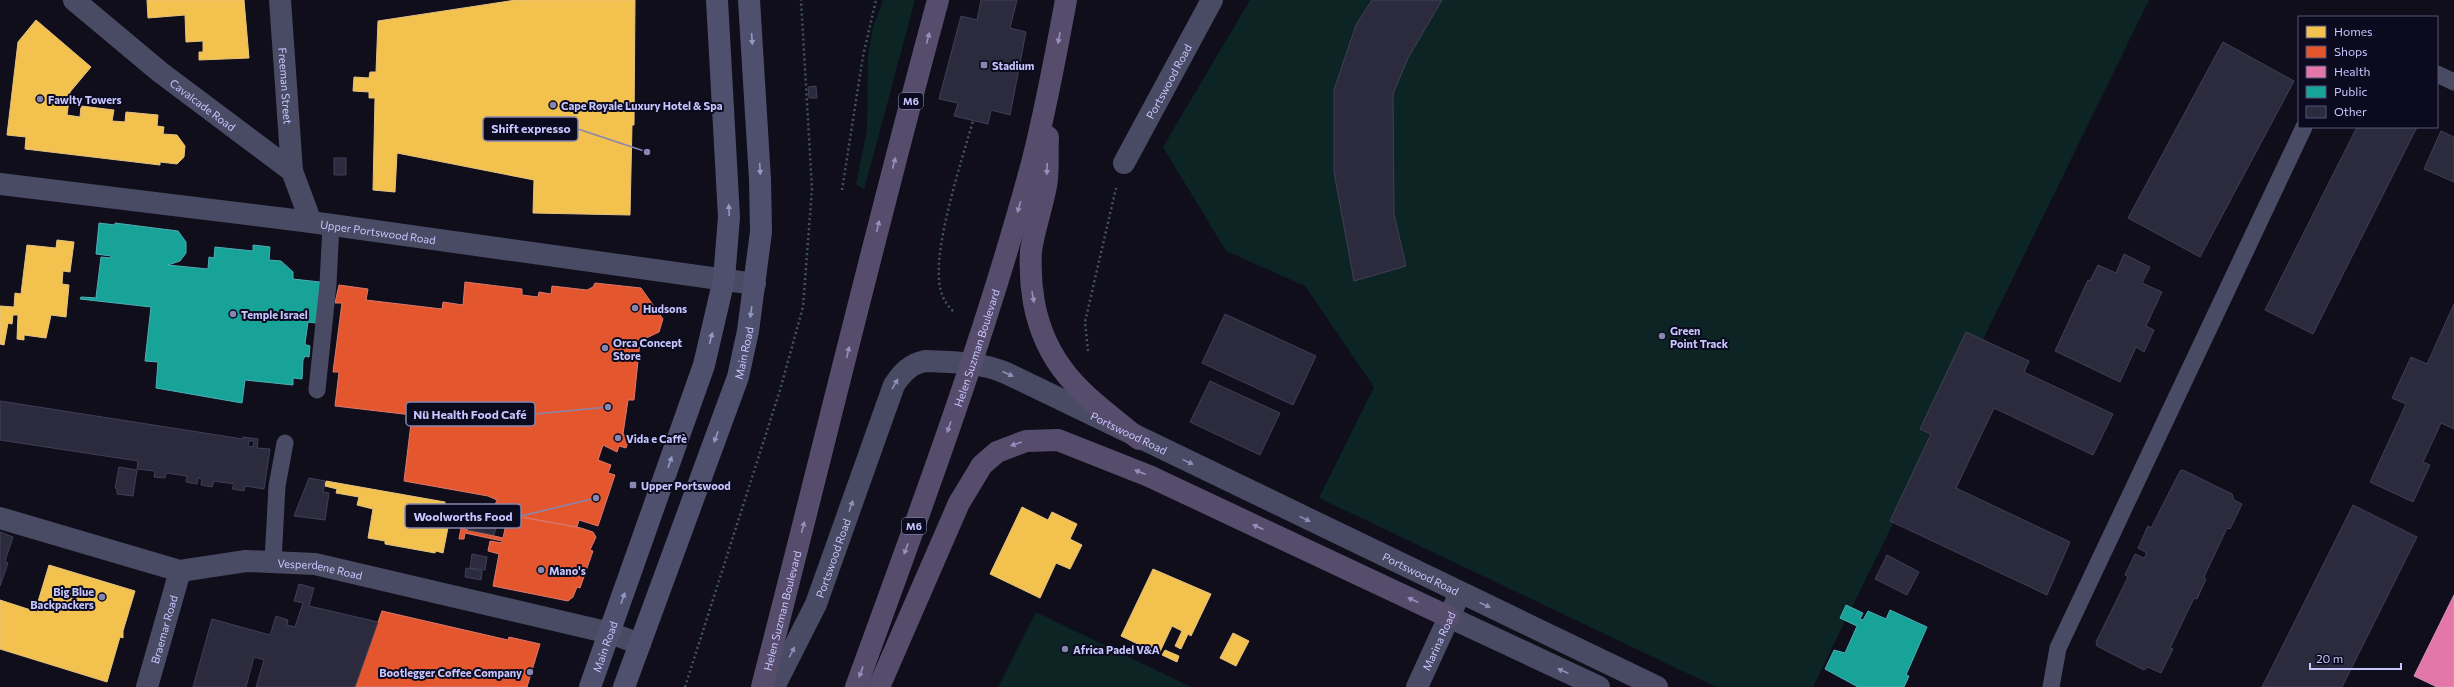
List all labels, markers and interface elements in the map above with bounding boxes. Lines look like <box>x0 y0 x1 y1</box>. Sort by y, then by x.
legend <box>2298 16 2438 128</box>
text: Homes <box>2334 24 2372 38</box>
one-way arrow <box>925 32 931 44</box>
one-way arrow <box>1056 32 1062 44</box>
one-way arrow <box>749 33 755 46</box>
street label: Portswood Road <box>1143 42 1194 121</box>
text: Shops <box>2334 44 2368 58</box>
street label: Freeman Street <box>277 47 295 125</box>
place label: Stadium <box>992 59 1035 72</box>
marker: Stadium <box>979 60 989 70</box>
text: Health <box>2334 64 2370 78</box>
street label: Cavalcade Road <box>168 76 238 133</box>
text: Public <box>2334 84 2367 98</box>
place label: Fawlty Towers <box>48 93 122 106</box>
road number: M6 <box>899 93 923 109</box>
marker: Fawlty Towers <box>35 94 45 104</box>
place label: Cape Royale Luxury Hotel & Spa <box>561 99 723 112</box>
marker: Cape Royale Luxury Hotel & Spa <box>548 100 558 110</box>
text: Other <box>2334 104 2367 118</box>
callout: Shift expresso <box>483 117 578 141</box>
text: Shift expresso <box>491 121 571 135</box>
one-way arrow <box>891 157 897 169</box>
one-way arrow <box>756 163 763 175</box>
one-way arrow <box>1044 163 1050 176</box>
one-way arrow <box>1016 201 1022 213</box>
one-way arrow <box>726 203 732 216</box>
street label: Upper Portswood Road <box>319 217 437 246</box>
one-way arrow <box>875 220 881 232</box>
street label: Helen Suzman Boulevard <box>951 287 1001 408</box>
one-way arrow <box>1031 291 1037 303</box>
place label: Hudsons <box>643 302 687 315</box>
marker: Hudsons <box>630 303 640 313</box>
one-way arrow <box>748 306 754 318</box>
place label: Temple Israel <box>241 308 308 321</box>
marker: Temple Israel <box>228 309 238 319</box>
place label: Green Point Track <box>1670 324 1729 350</box>
street label: Main Road <box>731 326 755 380</box>
marker: Green Point Track <box>1657 331 1667 341</box>
one-way arrow <box>708 332 714 345</box>
place label: Orca Concept Store <box>613 336 683 362</box>
marker: Orca Concept Store <box>600 343 610 353</box>
one-way arrow <box>845 346 851 358</box>
one-way arrow <box>1002 371 1014 377</box>
one-way arrow <box>892 378 899 390</box>
callout: Nü Health Food Café <box>406 402 535 426</box>
text: Nü Health Food Café <box>413 407 527 421</box>
street label: Portswood Road <box>1089 409 1169 456</box>
one-way arrow <box>946 421 952 433</box>
one-way arrow <box>712 431 718 443</box>
place label: Vida e Caffè <box>626 432 687 445</box>
marker: Vida e Caffè <box>613 433 623 443</box>
one-way arrow <box>1010 441 1022 447</box>
one-way arrow <box>667 455 673 467</box>
one-way arrow <box>1182 459 1193 465</box>
one-way arrow <box>1133 469 1145 475</box>
place label: Upper Portswood <box>641 479 731 492</box>
marker: Upper Portswood <box>628 480 638 490</box>
one-way arrow <box>848 500 854 512</box>
callout: Woolworths Food <box>405 504 521 528</box>
text: Woolworths Food <box>413 509 513 523</box>
one-way arrow <box>1299 516 1310 522</box>
street label: Portswood Road <box>812 517 852 599</box>
road number: M6 <box>902 518 926 534</box>
one-way arrow <box>801 521 807 534</box>
one-way arrow <box>1252 524 1263 530</box>
one-way arrow <box>902 544 908 556</box>
street label: Helen Suzman Boulevard <box>760 549 803 672</box>
street label: Portswood Road <box>1381 549 1461 597</box>
street label: Vesperdene Road <box>277 556 364 581</box>
place label: Mano's <box>549 564 586 577</box>
marker: Mano's <box>536 565 546 575</box>
place label: Big Blue Backpackers <box>30 585 94 611</box>
one-way arrow <box>620 591 626 603</box>
marker: Big Blue Backpackers <box>97 592 107 602</box>
street label: Braemar Road <box>148 594 179 665</box>
one-way arrow <box>1408 597 1419 603</box>
one-way arrow <box>1479 602 1491 608</box>
street label: Marina Road <box>1419 609 1457 672</box>
street label: Main Road <box>589 619 619 674</box>
place label: Africa Padel V&A <box>1073 643 1160 656</box>
marker: Africa Padel V&A <box>1060 644 1070 654</box>
scale bar <box>2310 645 2401 671</box>
one-way arrow <box>788 647 795 658</box>
text: 20 m <box>2316 651 2343 665</box>
place label: Bootlegger Coffee Company <box>379 666 522 679</box>
one-way arrow <box>858 666 864 678</box>
marker: Bootlegger Coffee Company <box>525 667 535 677</box>
one-way arrow <box>1558 668 1569 674</box>

